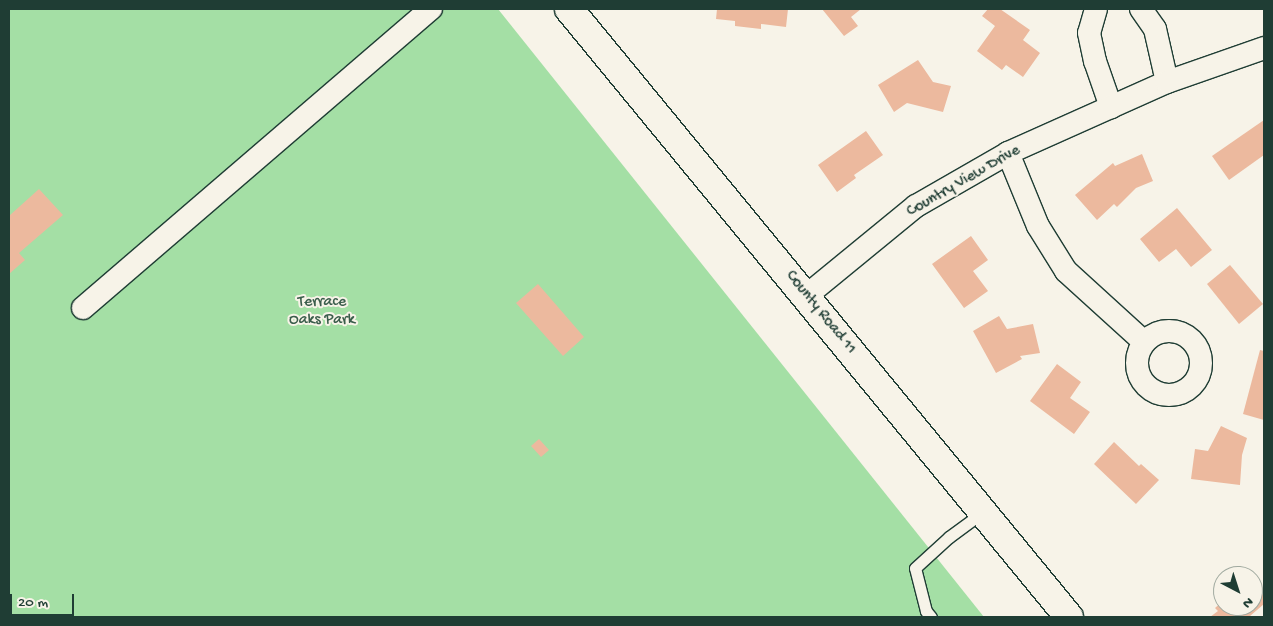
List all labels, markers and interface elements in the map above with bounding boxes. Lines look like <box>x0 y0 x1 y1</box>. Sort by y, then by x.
street label: Country View Drive <box>904 142 1024 222</box>
street label: County Road 11 <box>780 267 860 359</box>
park label: Terrace Oaks Park <box>289 293 355 331</box>
north arrow <box>1213 566 1263 616</box>
scale bar <box>12 584 76 616</box>
text: N <box>1238 593 1256 612</box>
text: 20 m <box>18 594 48 612</box>

